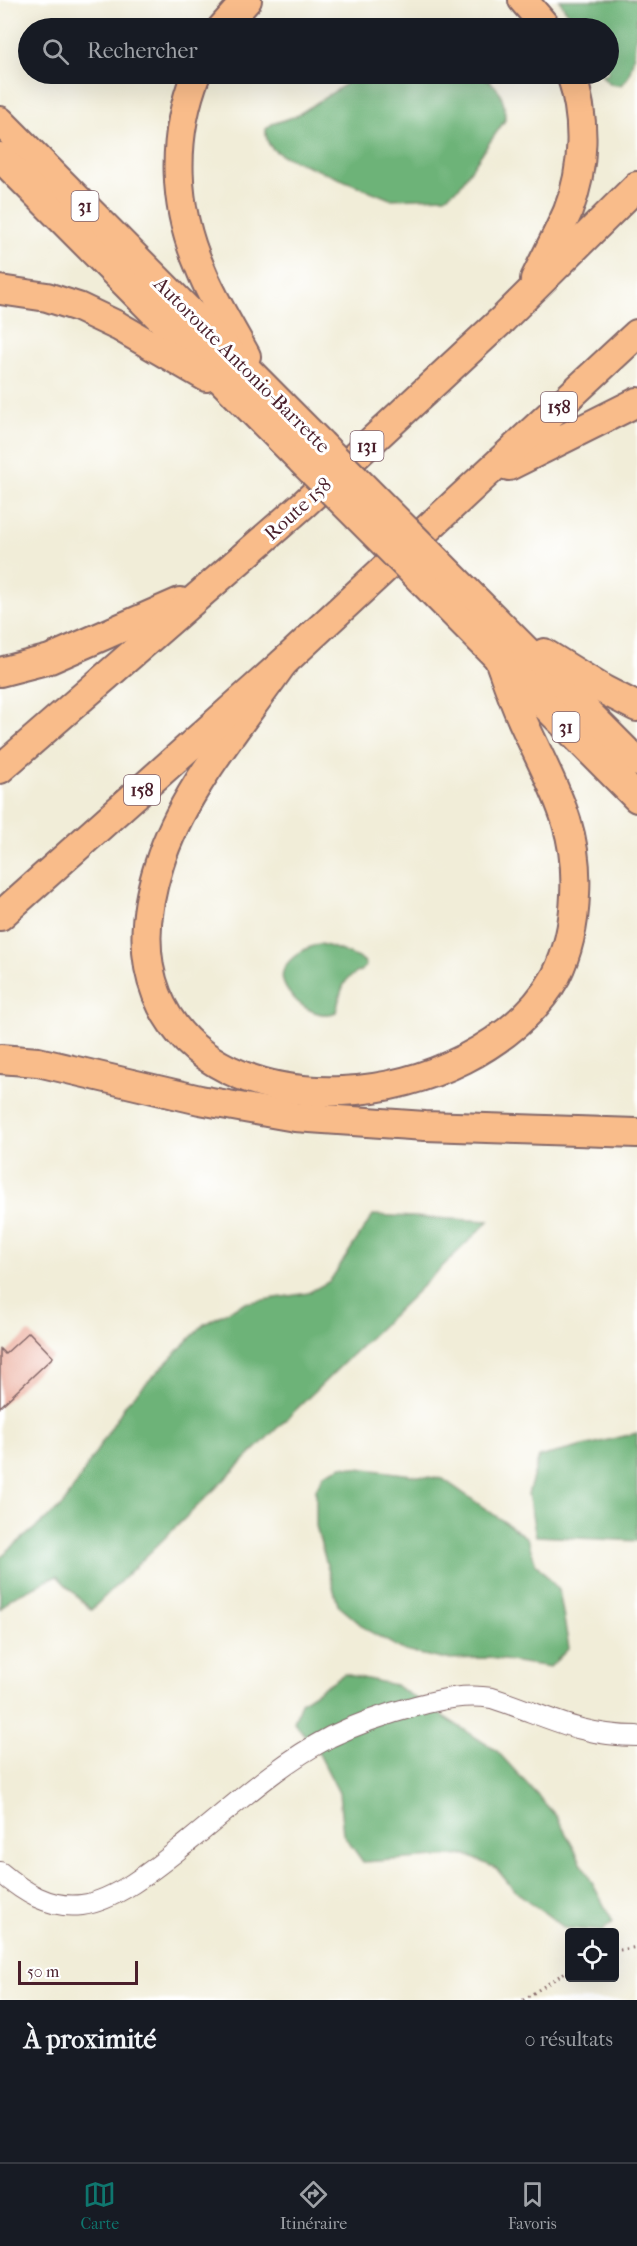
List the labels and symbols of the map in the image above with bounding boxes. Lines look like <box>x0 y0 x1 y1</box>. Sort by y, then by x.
road number: 31 <box>72 191 98 221</box>
street label: Autoroute Antonio-Barrette <box>148 271 335 458</box>
road number: 158 <box>541 392 577 422</box>
road number: 131 <box>350 431 384 461</box>
street label: Route 158 <box>260 473 336 545</box>
road number: 31 <box>552 712 580 742</box>
road number: 158 <box>124 775 160 805</box>
scale bar <box>18 1958 138 1986</box>

